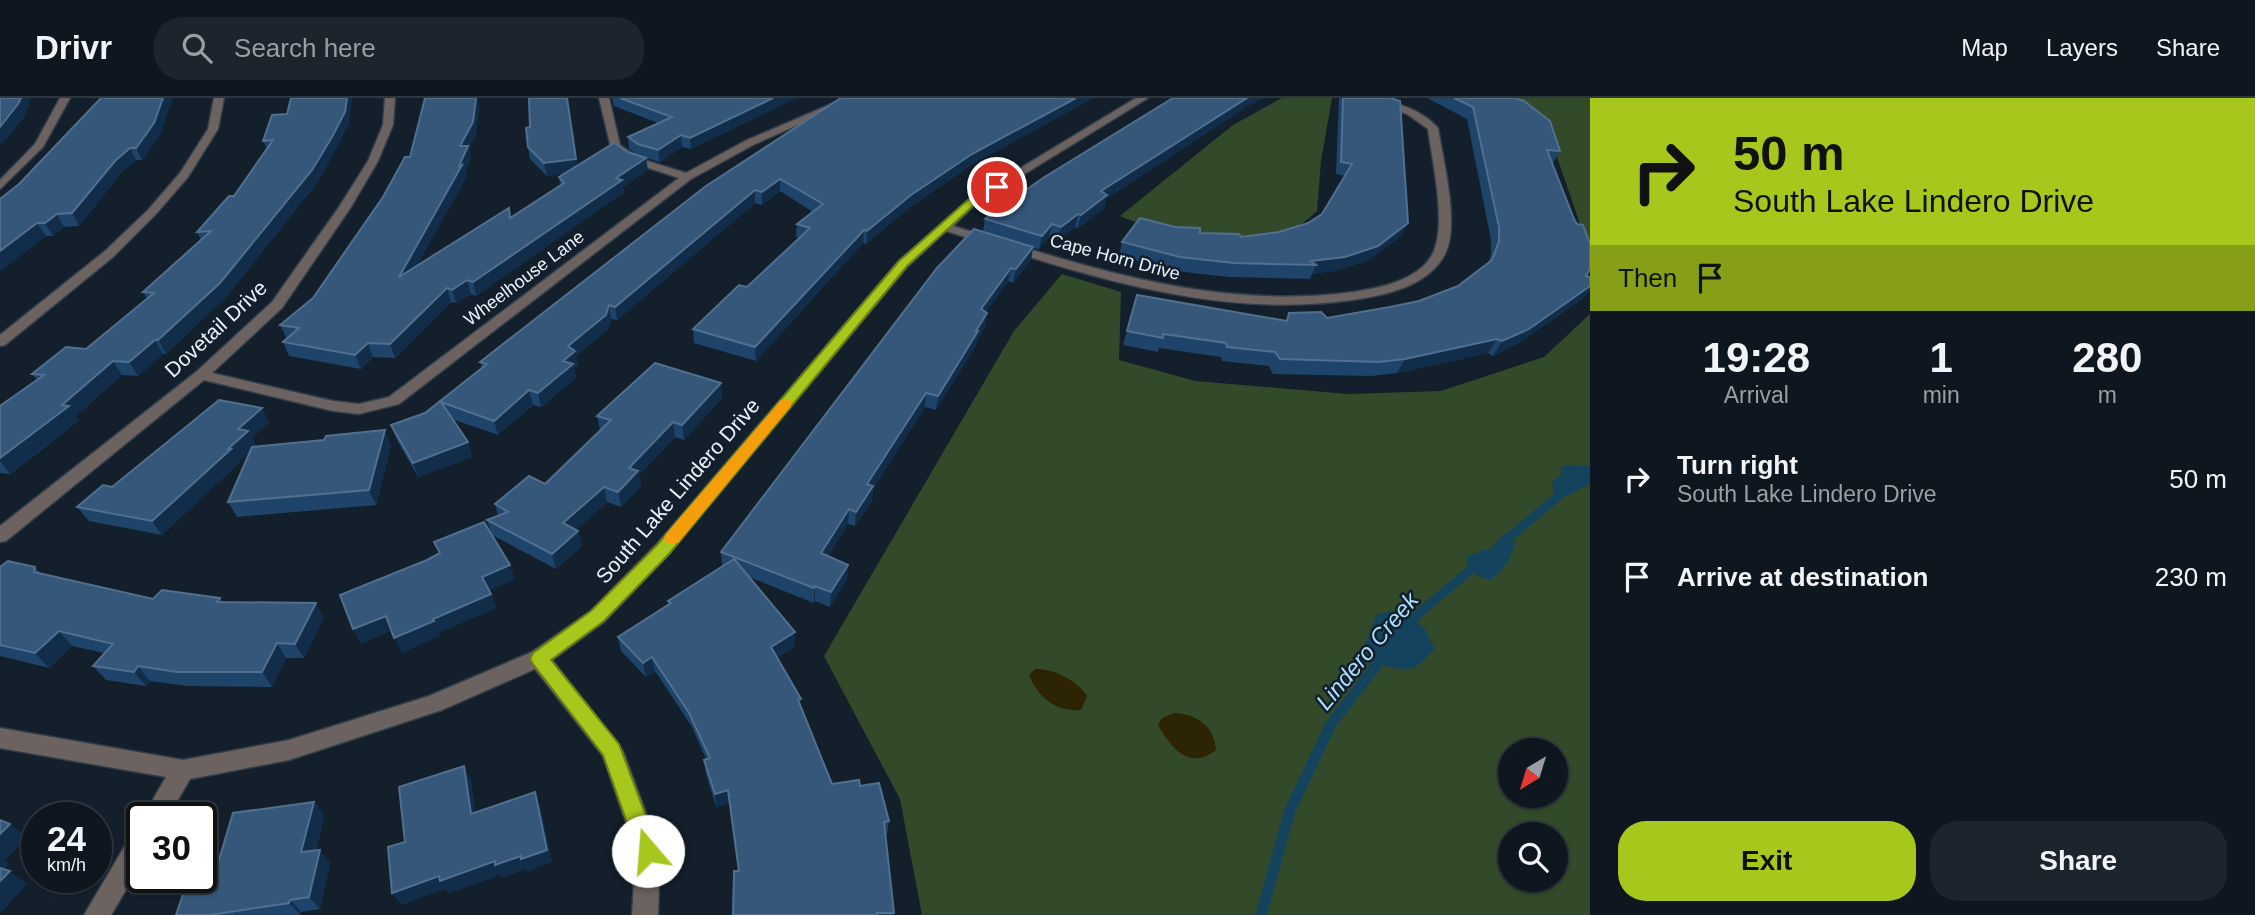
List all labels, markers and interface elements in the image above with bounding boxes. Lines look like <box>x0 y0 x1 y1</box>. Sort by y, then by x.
search box <box>154 17 644 80</box>
text: Drivr <box>35 29 112 66</box>
icon: search <box>178 29 216 67</box>
text: Search here <box>234 33 376 63</box>
text: Map <box>1961 34 2008 61</box>
text: Layers <box>2046 34 2118 61</box>
text: Share <box>2156 34 2220 61</box>
icon: right <box>1618 126 1709 217</box>
text: 50 m <box>1733 126 1845 180</box>
pin <box>967 157 1027 217</box>
icon: arrive <box>978 168 1016 206</box>
text: South Lake Lindero Drive <box>1733 183 2094 219</box>
street label: Wheelhouse Lane <box>460 226 588 330</box>
street label: Cape Horn Drive <box>1048 230 1182 284</box>
icon: arrive <box>1691 259 1729 297</box>
text: Then <box>1618 263 1677 293</box>
street label: Dovetail Drive <box>160 276 271 382</box>
text: 19:28 <box>1703 334 1810 381</box>
text: 1 <box>1929 334 1953 381</box>
text: 280 <box>2072 334 2142 381</box>
text: Arrival <box>1724 382 1789 408</box>
text: min <box>1923 382 1960 408</box>
text: m <box>2098 382 2117 408</box>
street label: South Lake Lindero Drive <box>591 394 764 588</box>
text: Turn right <box>1677 450 1798 480</box>
icon: right <box>1618 460 1656 498</box>
text: 50 m <box>2169 464 2227 494</box>
text: South Lake Lindero Drive <box>1677 481 1937 507</box>
icon: arrive <box>1618 558 1656 596</box>
text: Arrive at destination <box>1677 562 1928 592</box>
text: 230 m <box>2155 562 2227 592</box>
water label: Lindero Creek <box>1311 586 1424 715</box>
north arrow <box>1498 738 1568 808</box>
map controls <box>1498 738 1568 892</box>
speed limit sign: 30 <box>126 802 217 893</box>
position arrow <box>611 814 685 888</box>
text: 24 <box>47 819 86 858</box>
button: Exit <box>1618 821 1916 901</box>
button: Share <box>1930 821 2227 901</box>
button: search <box>1498 822 1568 892</box>
text: km/h <box>47 855 86 875</box>

